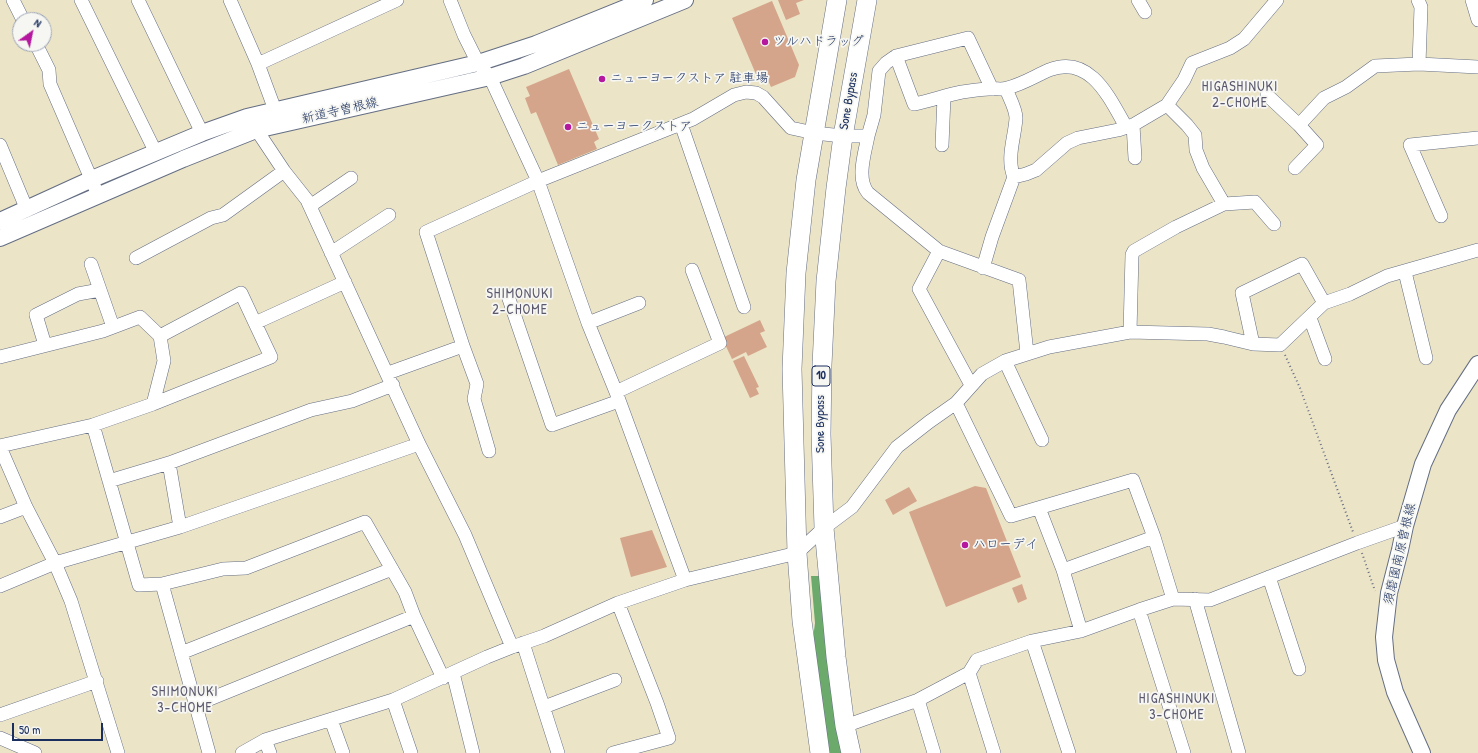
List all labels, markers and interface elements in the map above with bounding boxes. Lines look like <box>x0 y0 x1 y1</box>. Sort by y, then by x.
north arrow <box>12 12 52 52</box>
text: N <box>32 15 44 30</box>
place label: ツルハドラッグ <box>773 34 864 50</box>
marker: ツルハドラッグ <box>760 37 770 47</box>
place label: ニューヨークストア 駐車場 <box>610 71 768 87</box>
street label: Sone Bypass <box>836 71 862 131</box>
marker: ニューヨークストア 駐車場 <box>597 74 607 84</box>
district label: HIGASHINUKI 2-CHOME <box>1202 79 1278 112</box>
street label: 新道寺曽根線 <box>300 95 380 127</box>
place label: ニューヨークストア <box>576 119 692 135</box>
marker: ニューヨークストア <box>563 122 573 132</box>
district label: SHIMONUKI 2-CHOME <box>486 286 554 318</box>
road number: 10 <box>812 366 830 386</box>
street label: Sone Bypass <box>813 395 829 453</box>
street label: 須磨園南原曽根線 <box>1381 502 1419 606</box>
place label: ハローデイ <box>973 537 1038 553</box>
marker: ハローデイ <box>960 540 970 550</box>
district label: SHIMONUKI 3-CHOME <box>151 684 219 716</box>
district label: HIGASHINUKI 3-CHOME <box>1139 691 1215 724</box>
scale bar <box>14 715 105 741</box>
text: 50 m <box>19 721 40 738</box>

